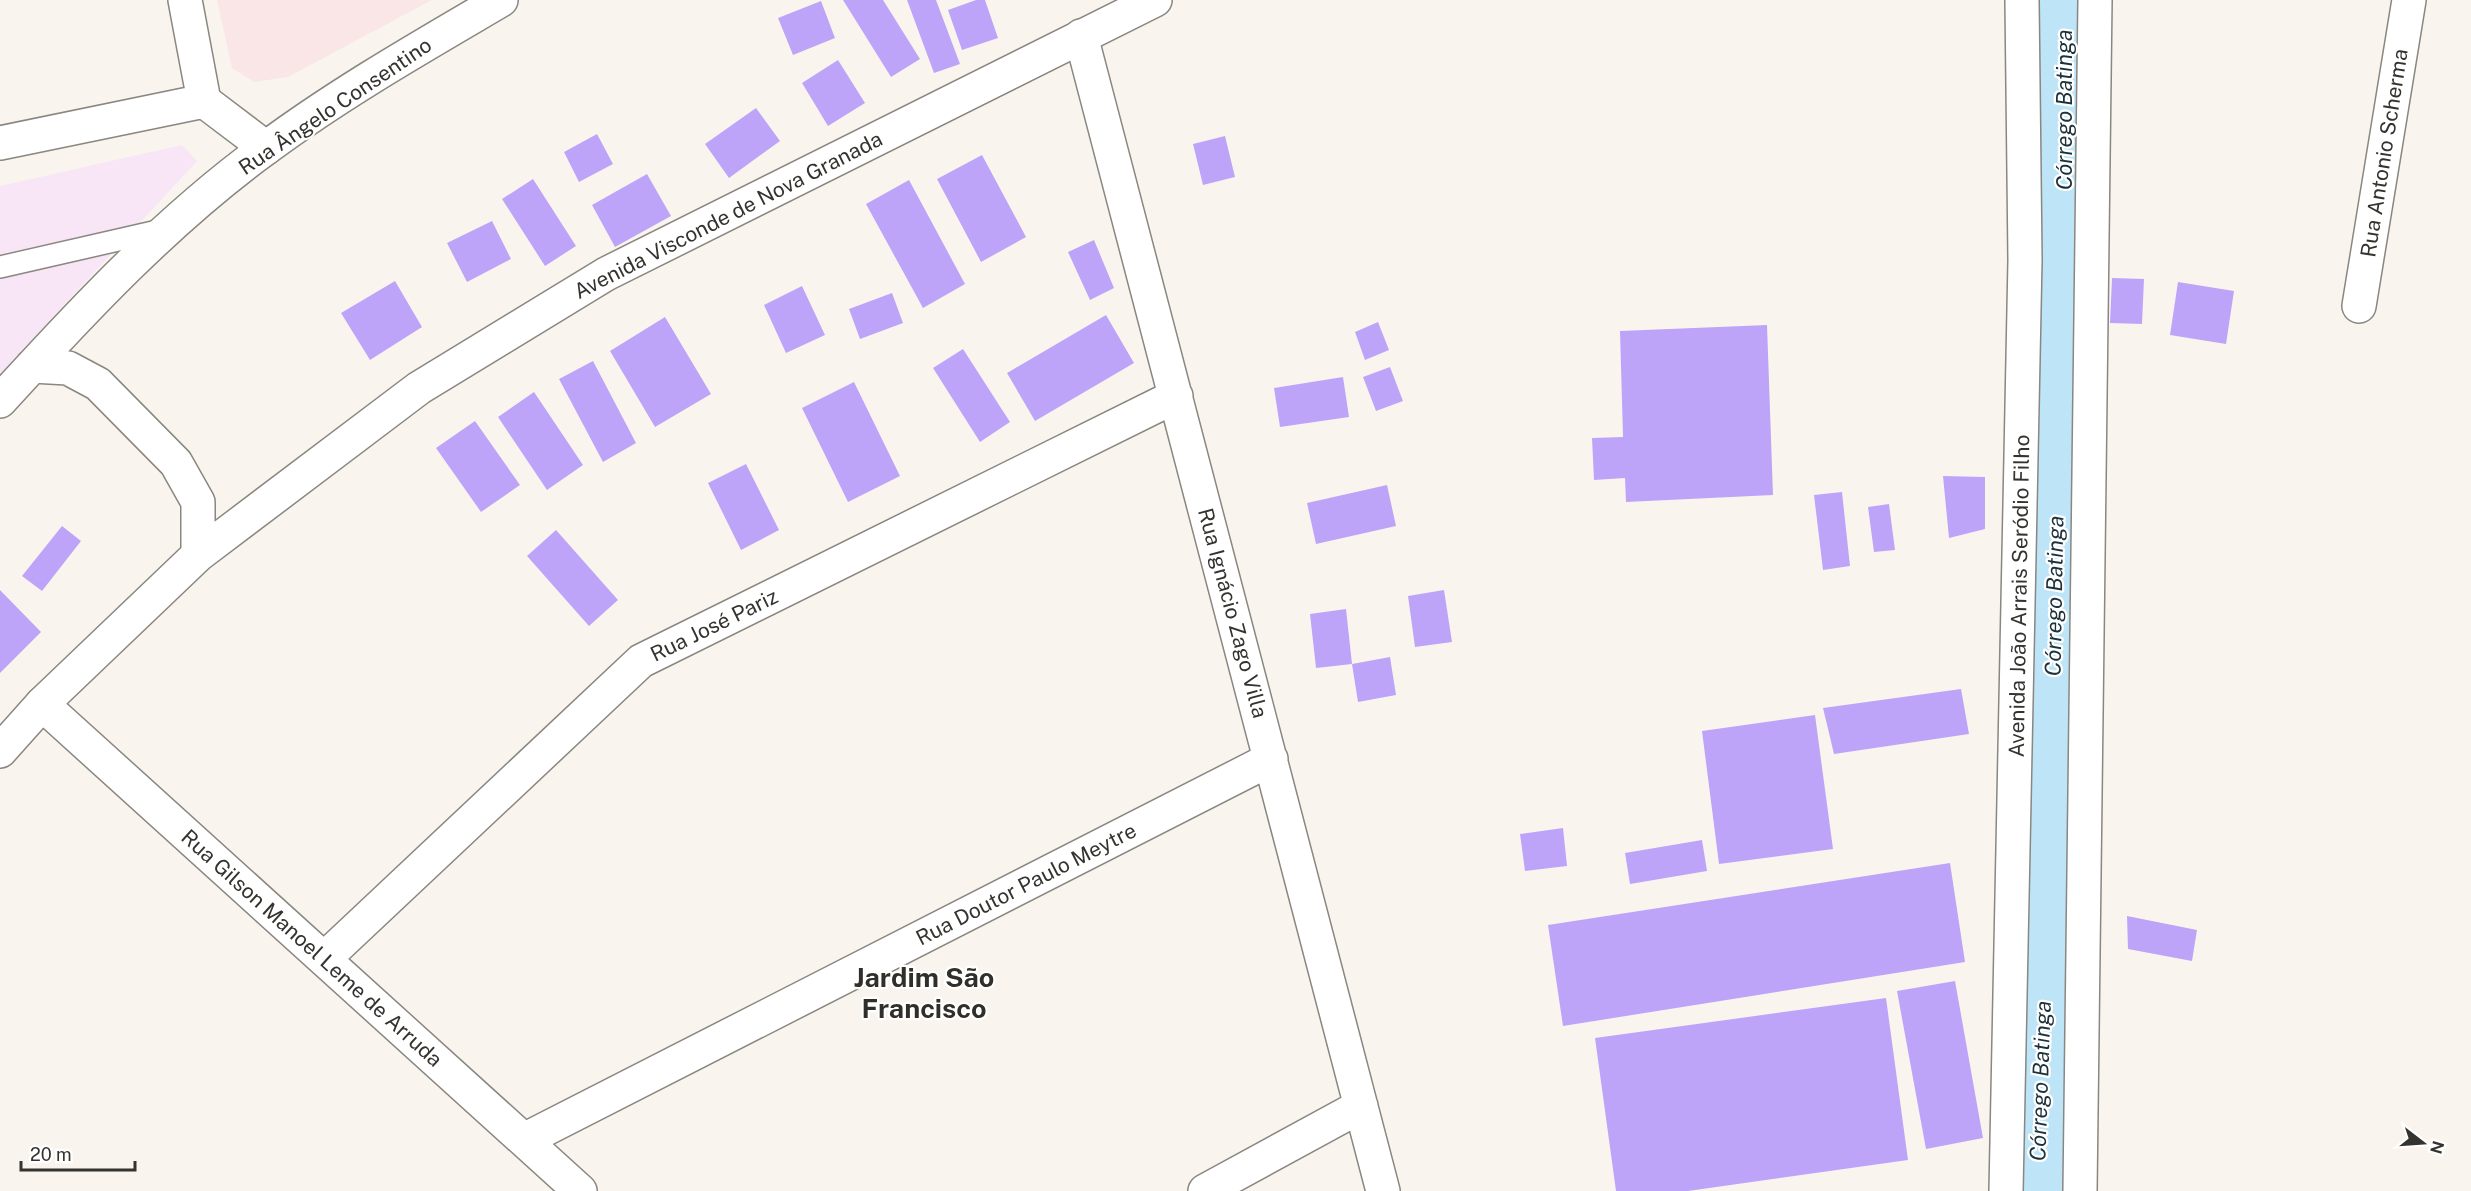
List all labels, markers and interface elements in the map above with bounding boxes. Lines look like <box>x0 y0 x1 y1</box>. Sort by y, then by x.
water label: Córrego Batinga <box>2051 30 2077 190</box>
street label: Rua Ângelo Consentino <box>234 32 436 180</box>
street label: Rua Antonio Scherma <box>2355 47 2413 259</box>
street label: Avenida Visconde de Nova Granada <box>570 126 886 304</box>
street label: Avenida João Arrais Seródio Filho <box>2004 434 2034 758</box>
street label: Rua Ignácio Zago Villa <box>1193 505 1273 721</box>
water label: Córrego Batinga <box>2040 515 2068 677</box>
street label: Rua José Pariz <box>646 583 782 667</box>
street label: Rua Doutor Paulo Meytre <box>912 817 1140 951</box>
street label: Rua Gilson Manoel Leme de Arruda <box>176 824 448 1072</box>
district label: Jardim São Francisco <box>854 961 994 1024</box>
water label: Córrego Batinga <box>2024 1000 2056 1162</box>
north arrow <box>2393 1113 2453 1173</box>
scale bar <box>21 1134 135 1172</box>
text: N <box>2426 1138 2448 1156</box>
text: 20 m <box>30 1144 72 1165</box>

